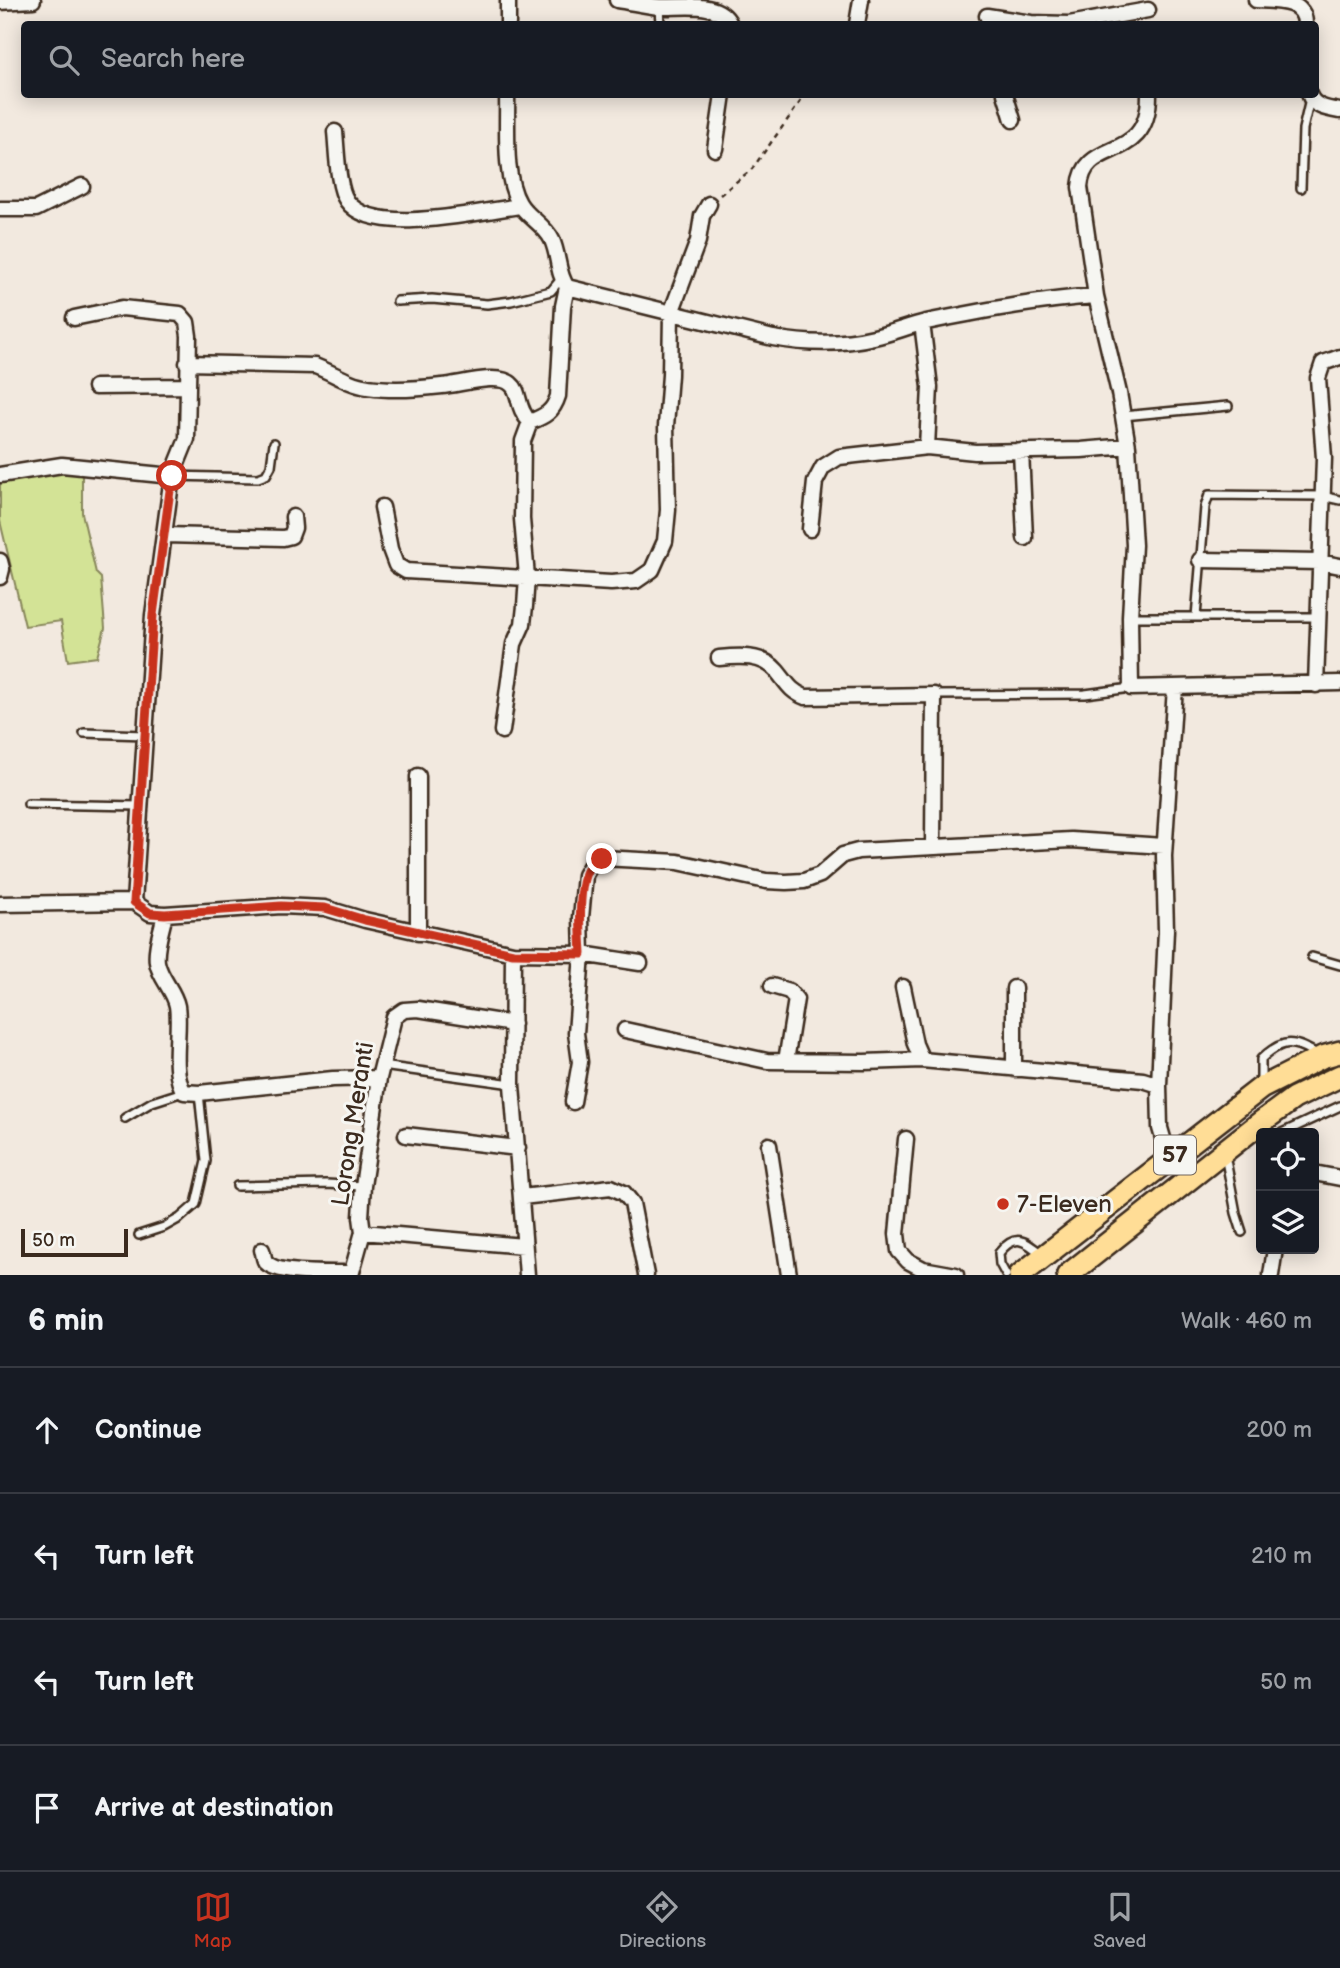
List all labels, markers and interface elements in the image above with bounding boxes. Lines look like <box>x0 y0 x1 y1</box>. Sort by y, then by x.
search box <box>21 21 1319 98</box>
icon: search <box>45 41 83 79</box>
text: Search here <box>101 44 245 75</box>
route start <box>156 460 187 491</box>
route end <box>586 843 617 874</box>
street label: Lorong Meranti <box>326 1040 380 1208</box>
map controls <box>1256 1128 1319 1254</box>
button: locate <box>1256 1128 1319 1191</box>
road number: 57 <box>1154 1136 1196 1174</box>
place label: 7-Eleven <box>1017 1190 1112 1219</box>
button: layers <box>1256 1191 1319 1254</box>
marker: 7-Eleven <box>995 1196 1011 1212</box>
scale bar <box>21 1226 128 1258</box>
text: 50 m <box>32 1229 75 1252</box>
text: 6 min <box>28 1303 104 1339</box>
text: Walk · 460 m <box>1181 1307 1312 1335</box>
icon: ahead <box>28 1411 66 1449</box>
text: Continue <box>95 1415 202 1446</box>
text: 200 m <box>1246 1416 1312 1444</box>
icon: left <box>28 1537 66 1575</box>
text: Turn left <box>95 1541 194 1572</box>
text: 210 m <box>1251 1542 1312 1570</box>
icon: left <box>28 1663 66 1701</box>
text: Turn left <box>95 1667 194 1698</box>
text: 50 m <box>1260 1668 1312 1696</box>
icon: arrive <box>28 1789 66 1827</box>
text: Arrive at destination <box>95 1793 334 1824</box>
tab: Map <box>194 1888 232 1953</box>
tab: Directions <box>619 1888 706 1953</box>
tab: Saved <box>1093 1888 1146 1953</box>

